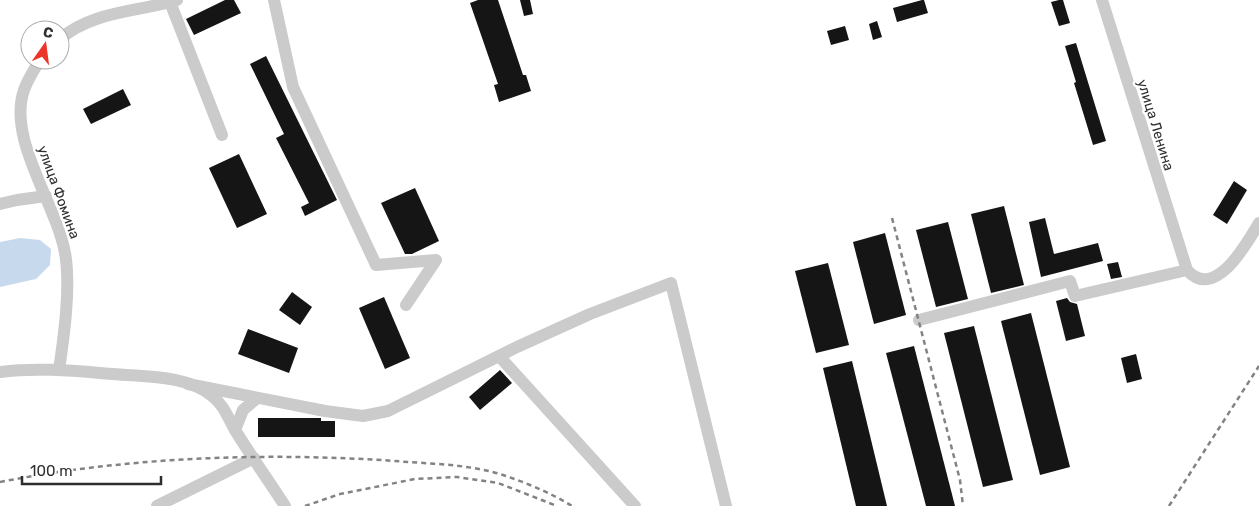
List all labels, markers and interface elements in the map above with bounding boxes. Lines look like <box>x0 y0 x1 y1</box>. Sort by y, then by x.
north arrow <box>20 20 70 70</box>
text: С <box>41 23 55 42</box>
street label: улица Ленина <box>1134 77 1177 173</box>
street label: улица Фомина <box>34 143 83 241</box>
scale bar <box>22 454 161 486</box>
text: 100 m <box>30 462 72 480</box>

